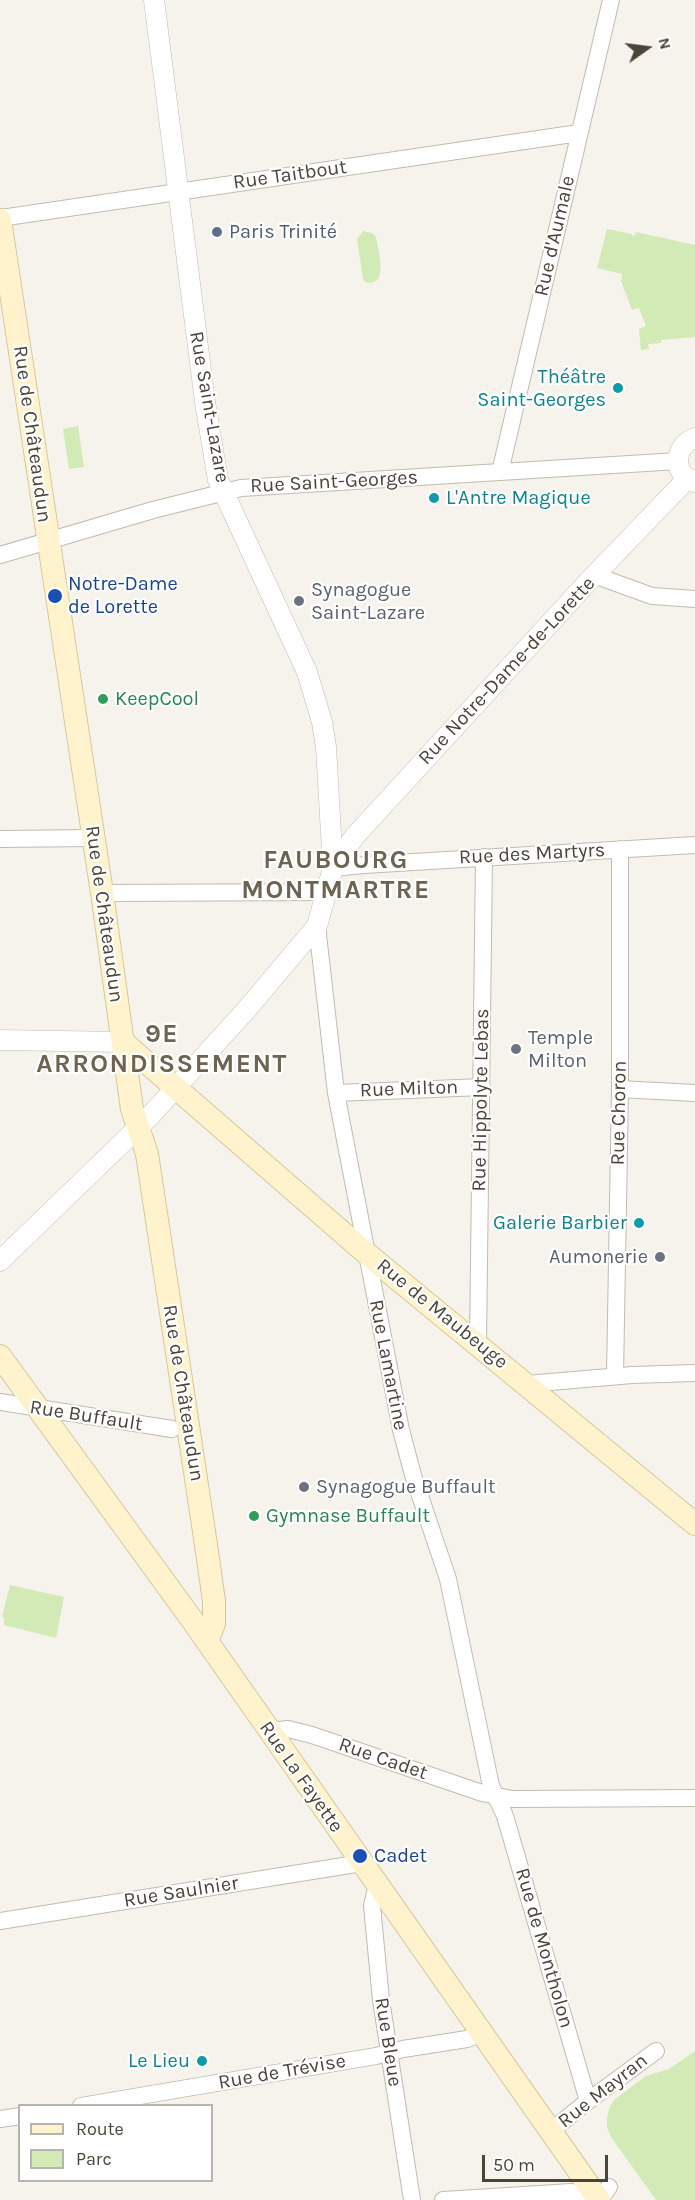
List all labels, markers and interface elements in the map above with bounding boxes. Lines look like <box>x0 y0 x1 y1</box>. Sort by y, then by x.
north arrow <box>617 18 677 78</box>
text: N <box>654 36 676 51</box>
street label: Rue Taitbout <box>232 155 348 195</box>
street label: Rue d'Aumale <box>529 173 581 299</box>
place label: Paris Trinité <box>229 220 337 244</box>
marker: Paris Trinité <box>210 225 224 239</box>
street label: Rue Saint-Lazare <box>184 329 234 485</box>
street label: Rue de Châteaudun <box>8 344 56 524</box>
place label: Théâtre Saint-Georges <box>477 365 606 412</box>
marker: Théâtre Saint-Georges <box>611 381 625 395</box>
street label: Rue Saint-Georges <box>249 466 419 498</box>
place label: L'Antre Magique <box>446 486 591 510</box>
marker: L'Antre Magique <box>427 491 441 505</box>
place label: Notre-Dame de Lorette <box>68 572 178 619</box>
street label: Rue Notre-Dame-de-Lorette <box>414 572 600 770</box>
place label: Synagogue Saint-Lazare <box>311 578 425 625</box>
marker: Notre-Dame de Lorette <box>46 587 64 605</box>
marker: Synagogue Saint-Lazare <box>292 594 306 608</box>
place label: KeepCool <box>115 687 199 711</box>
marker: KeepCool <box>96 692 110 706</box>
street label: Rue de Châteaudun <box>80 824 128 1004</box>
street label: Rue des Martyrs <box>458 838 606 870</box>
district label: FAUBOURG MONTMARTRE <box>241 845 431 906</box>
street label: Rue Hippolyte Lebas <box>467 1008 495 1192</box>
district label: 9E ARRONDISSEMENT <box>36 1019 288 1080</box>
place label: Temple Milton <box>528 1026 593 1073</box>
marker: Temple Milton <box>509 1042 523 1056</box>
street label: Rue Choron <box>606 1060 632 1166</box>
street label: Rue Milton <box>359 1075 459 1103</box>
place label: Galerie Barbier <box>493 1211 627 1235</box>
marker: Galerie Barbier <box>632 1216 646 1230</box>
place label: Aumonerie <box>549 1245 648 1269</box>
marker: Aumonerie <box>653 1250 667 1264</box>
street label: Rue de Maubeuge <box>371 1254 513 1374</box>
street label: Rue Lamartine <box>364 1298 412 1432</box>
street label: Rue de Châteaudun <box>157 1303 209 1483</box>
street label: Rue Buffault <box>28 1395 144 1437</box>
place label: Synagogue Buffault <box>316 1475 496 1499</box>
marker: Synagogue Buffault <box>297 1480 311 1494</box>
place label: Gymnase Buffault <box>266 1504 430 1528</box>
marker: Gymnase Buffault <box>247 1509 261 1523</box>
street label: Rue La Fayette <box>254 1717 348 1837</box>
street label: Rue Cadet <box>335 1733 431 1785</box>
place label: Cadet <box>374 1844 427 1868</box>
marker: Cadet <box>351 1847 369 1865</box>
street label: Rue de Montholon <box>510 1865 578 2031</box>
street label: Rue Saulnier <box>122 1871 240 1913</box>
street label: Rue Bleue <box>369 1996 407 2088</box>
place label: Le Lieu <box>128 2049 190 2073</box>
street label: Rue de Trévise <box>216 2049 348 2095</box>
street label: Rue Mayran <box>553 2049 653 2133</box>
marker: Le Lieu <box>195 2054 209 2068</box>
legend <box>18 2104 213 2182</box>
text: Route <box>76 2118 124 2140</box>
scale bar <box>485 2143 611 2181</box>
text: Parc <box>76 2148 112 2170</box>
text: 50 m <box>493 2154 535 2176</box>

